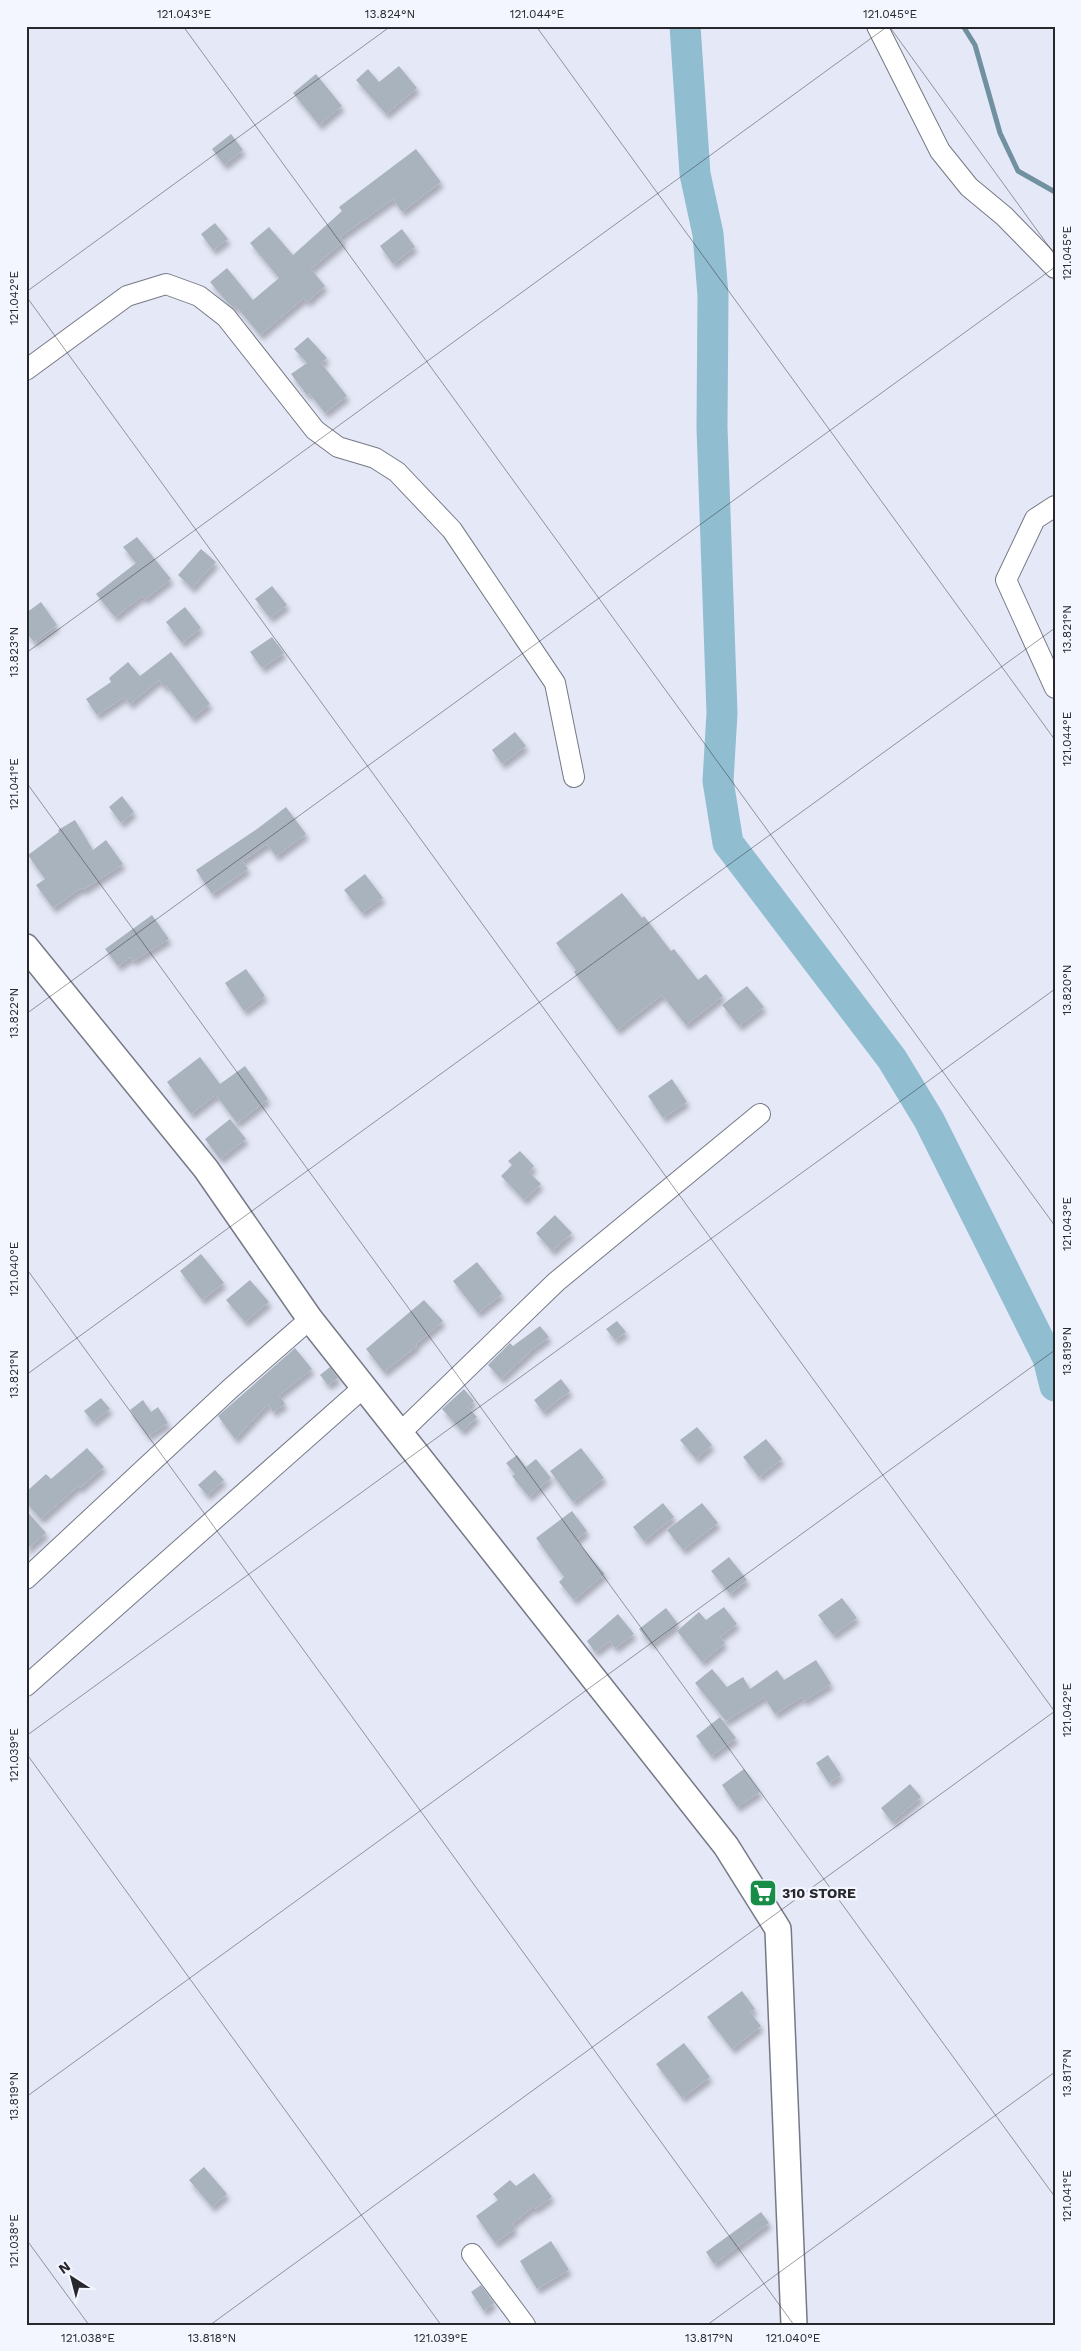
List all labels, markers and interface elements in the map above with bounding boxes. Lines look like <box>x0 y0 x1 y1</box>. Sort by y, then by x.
text: 121.043°E <box>157 7 211 21</box>
text: 13.824°N <box>365 7 415 21</box>
text: 121.044°E <box>510 7 565 21</box>
text: 121.045°E <box>863 7 917 21</box>
text: 121.045°E <box>1060 226 1074 280</box>
text: 121.042°E <box>7 271 21 325</box>
text: 13.821°N <box>1060 605 1074 653</box>
text: 13.823°N <box>7 627 21 677</box>
text: 121.044°E <box>1060 711 1074 766</box>
text: 121.041°E <box>7 758 21 810</box>
text: 13.820°N <box>1060 964 1074 1016</box>
text: 13.822°N <box>7 988 21 1038</box>
text: 121.043°E <box>1060 1197 1074 1251</box>
text: 121.040°E <box>7 1241 21 1296</box>
text: 13.819°N <box>1060 1327 1074 1375</box>
text: 13.821°N <box>7 1350 21 1398</box>
text: 121.042°E <box>1060 1683 1074 1737</box>
text: 121.039°E <box>7 1728 21 1782</box>
supermarket icon: 310 STORE <box>748 1878 778 1908</box>
place label: 310 STORE <box>782 1885 856 1901</box>
text: 13.817°N <box>1060 2049 1074 2097</box>
text: 13.819°N <box>7 2072 21 2120</box>
text: 121.041°E <box>1060 2170 1074 2222</box>
text: 121.038°E <box>7 2214 21 2268</box>
north arrow <box>48 2254 98 2304</box>
text: N <box>55 2258 73 2277</box>
text: 121.038°E <box>61 2331 115 2345</box>
text: 13.818°N <box>188 2331 236 2345</box>
text: 121.039°E <box>414 2331 468 2345</box>
text: 13.817°N <box>685 2331 733 2345</box>
text: 121.040°E <box>766 2331 821 2345</box>

